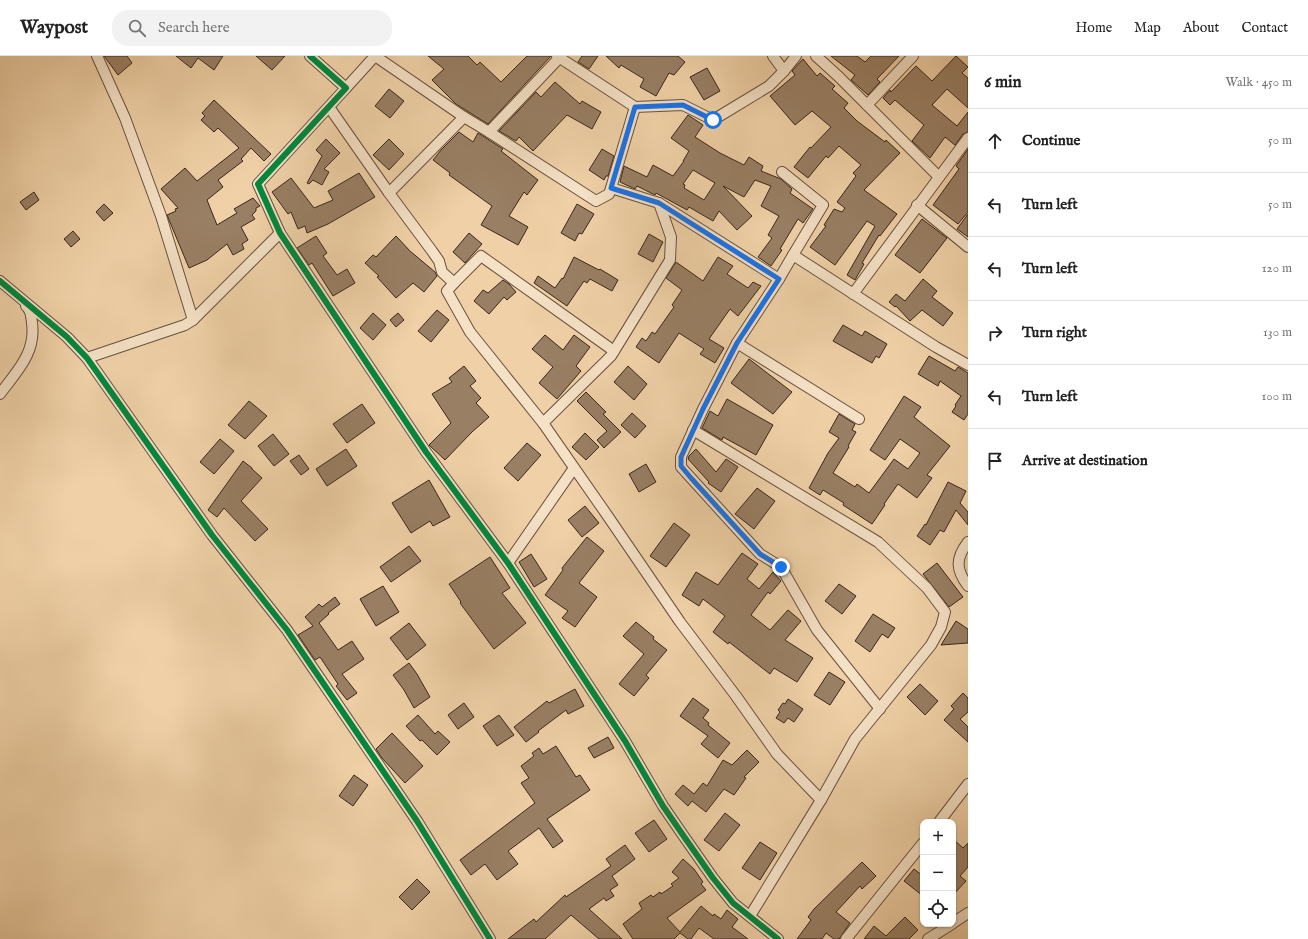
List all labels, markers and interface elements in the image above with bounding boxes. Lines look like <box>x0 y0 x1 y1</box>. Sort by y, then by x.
search box <box>112 10 392 46</box>
text: Waypost <box>20 16 88 40</box>
icon: search <box>126 17 148 39</box>
text: Search here <box>158 18 230 37</box>
text: Home <box>1076 19 1112 37</box>
text: Map <box>1134 19 1161 37</box>
text: About <box>1183 19 1219 37</box>
text: Contact <box>1241 19 1288 37</box>
text: 6 min <box>984 72 1022 93</box>
text: Walk · 450 m <box>1225 74 1292 91</box>
route start <box>704 111 722 129</box>
icon: ahead <box>984 130 1006 152</box>
text: Continue <box>1022 131 1080 150</box>
text: 50 m <box>1268 132 1292 149</box>
icon: left <box>984 194 1006 216</box>
text: Turn left <box>1022 195 1078 214</box>
text: 50 m <box>1268 196 1292 213</box>
icon: left <box>984 258 1006 280</box>
text: Turn left <box>1022 259 1078 278</box>
text: 120 m <box>1262 260 1292 277</box>
icon: right <box>984 322 1006 344</box>
text: Turn right <box>1022 323 1087 342</box>
text: 130 m <box>1263 324 1292 341</box>
icon: left <box>984 386 1006 408</box>
text: Turn left <box>1022 387 1078 406</box>
text: 100 m <box>1262 388 1292 405</box>
icon: arrive <box>984 450 1006 472</box>
text: Arrive at destination <box>1022 451 1148 470</box>
route end <box>772 558 790 576</box>
map controls <box>920 819 956 927</box>
button: + <box>920 819 956 855</box>
button: − <box>920 855 956 891</box>
button: locate <box>920 891 956 927</box>

